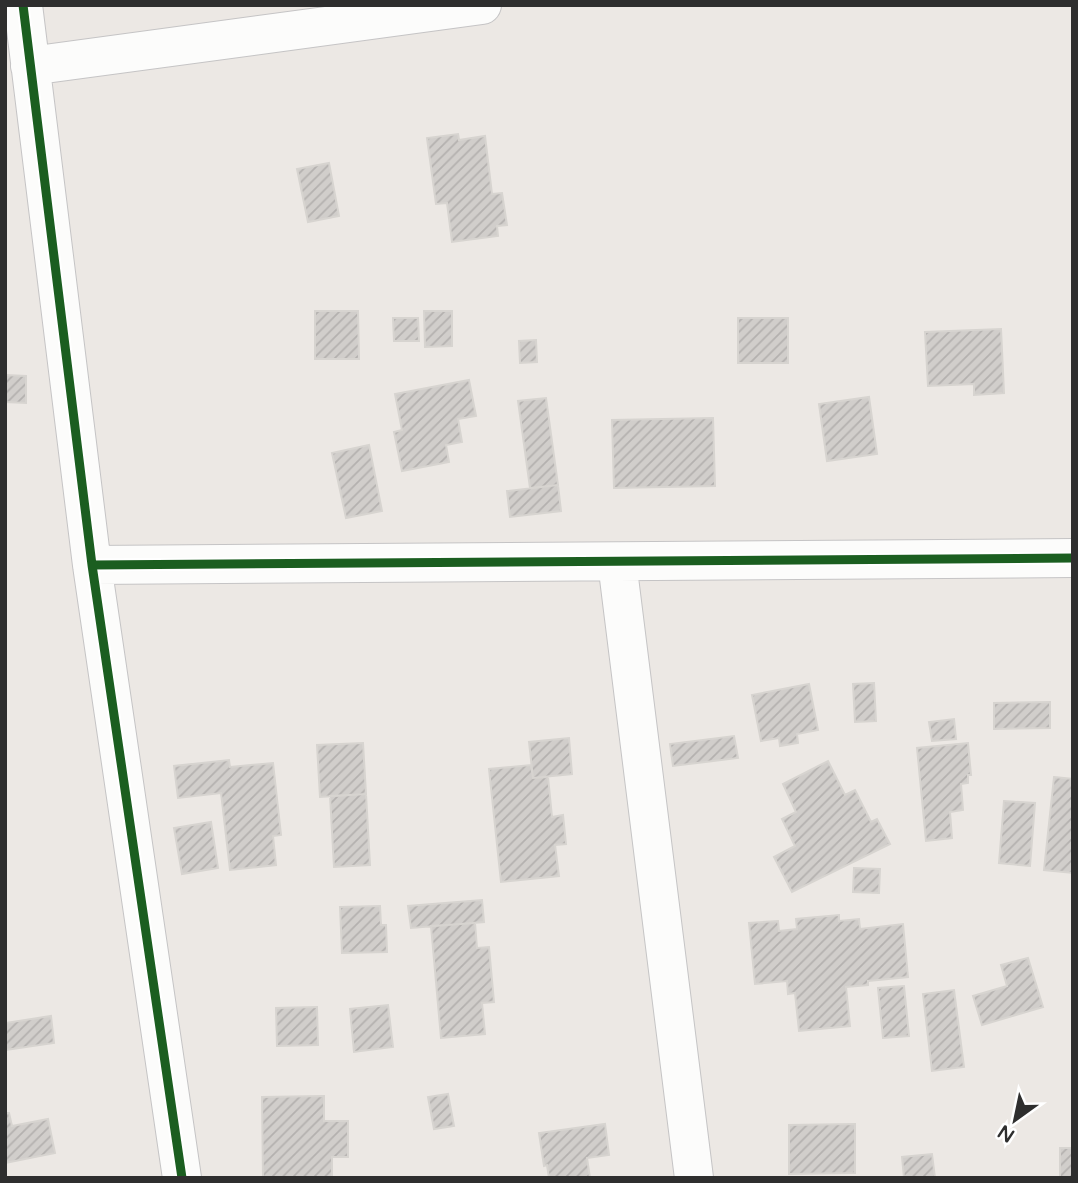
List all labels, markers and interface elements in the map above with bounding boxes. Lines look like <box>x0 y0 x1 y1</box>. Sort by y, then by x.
north arrow <box>980 1085 1050 1155</box>
text: N <box>994 1120 1019 1147</box>

